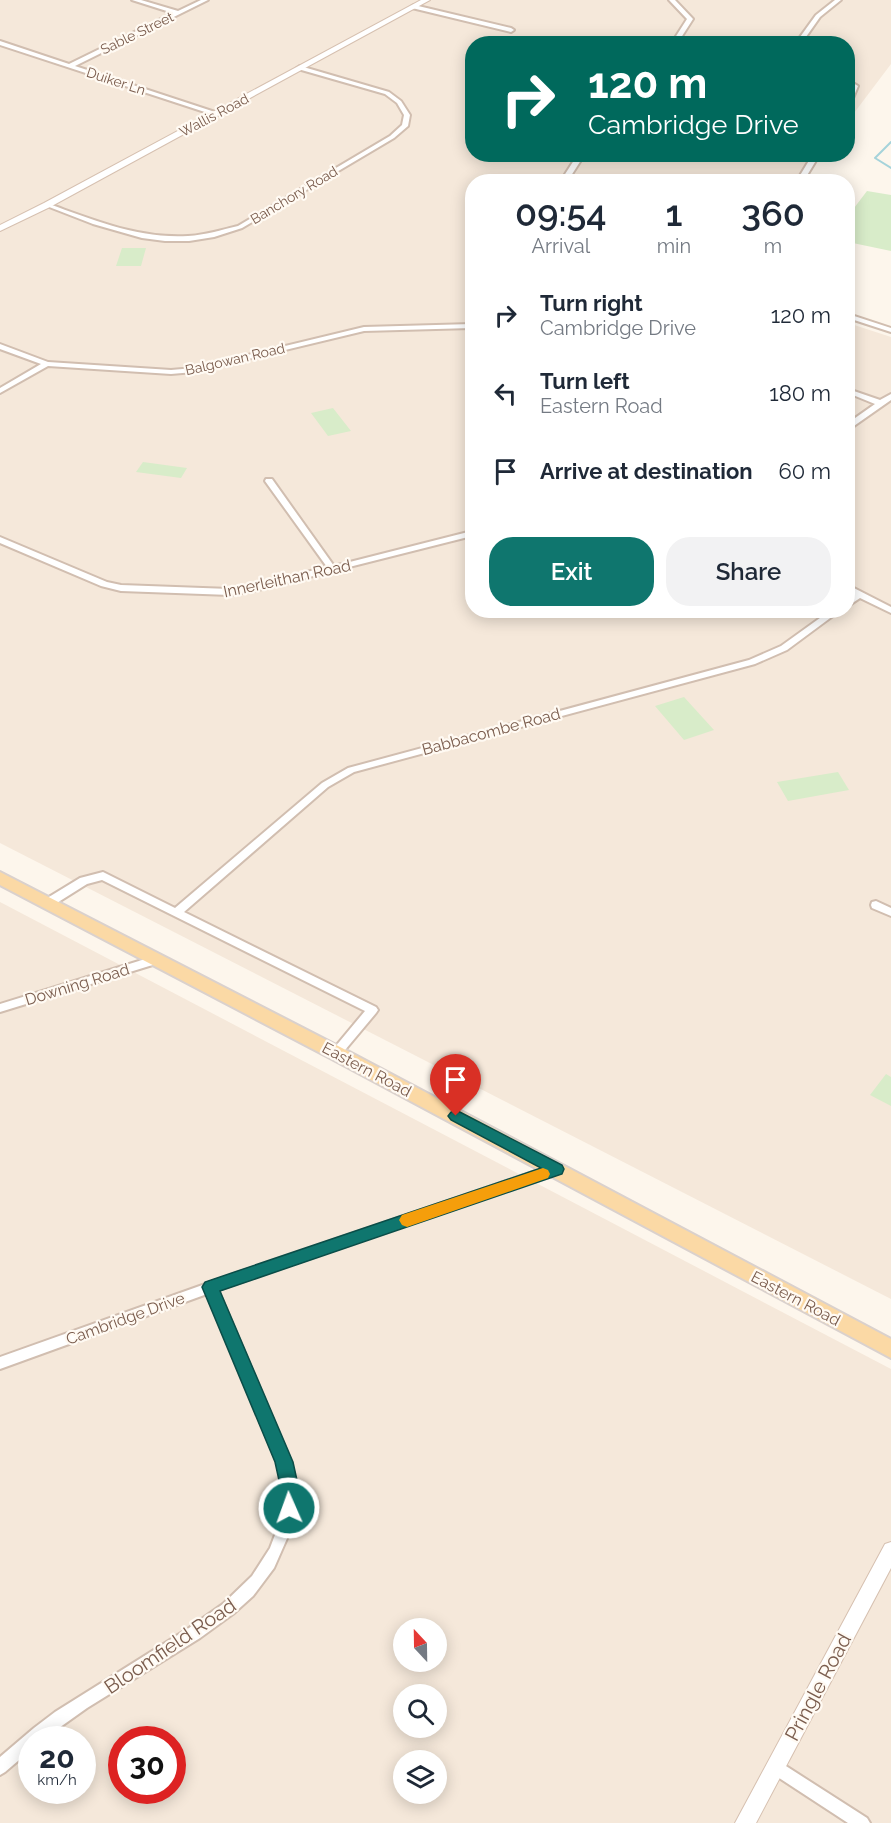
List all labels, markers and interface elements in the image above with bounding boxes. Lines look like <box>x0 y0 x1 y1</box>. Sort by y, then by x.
street label: Sable Street <box>98 8 176 58</box>
text: 120 m <box>588 59 707 108</box>
icon: right <box>489 60 567 138</box>
street label: Duiker Ln <box>84 64 148 98</box>
street label: Wallis Road <box>177 90 251 140</box>
text: Cambridge Drive <box>588 109 799 140</box>
street label: Banchory Road <box>248 163 340 227</box>
text: 09:54 <box>515 192 607 234</box>
text: 1 <box>665 192 682 234</box>
text: 360 <box>741 192 805 234</box>
text: Arrival <box>532 234 590 258</box>
text: min <box>657 234 691 258</box>
text: m <box>764 234 782 258</box>
text: Turn right <box>540 290 643 316</box>
icon: right <box>489 299 522 332</box>
text: 120 m <box>771 302 831 328</box>
text: Cambridge Drive <box>540 316 696 340</box>
street label: Balgowan Road <box>184 340 286 378</box>
text: Turn left <box>540 368 630 394</box>
icon: left <box>489 377 522 410</box>
text: 180 m <box>769 380 831 406</box>
text: Eastern Road <box>540 394 663 418</box>
icon: arrive <box>489 455 522 488</box>
text: Arrive at destination <box>540 458 753 484</box>
text: 60 m <box>778 458 831 484</box>
button: Exit <box>489 537 654 606</box>
button: Share <box>666 537 831 606</box>
street label: Innerleithan Road <box>222 556 353 601</box>
street label: Babbacombe Road <box>420 704 562 759</box>
street label: Downing Road <box>23 960 132 1009</box>
street label: Eastern Road <box>319 1038 415 1101</box>
pin <box>430 1054 481 1116</box>
icon: arrive <box>439 1063 472 1096</box>
street label: Eastern Road <box>748 1267 844 1330</box>
street label: Cambridge Drive <box>63 1288 187 1349</box>
position arrow <box>257 1476 321 1540</box>
street label: Bloomfield Road <box>100 1593 240 1699</box>
north arrow <box>393 1618 447 1672</box>
map controls <box>393 1618 447 1804</box>
street label: Pringle Road <box>780 1629 856 1745</box>
button: search <box>393 1684 447 1738</box>
speed limit sign: 30 <box>108 1726 186 1804</box>
text: 20 <box>39 1740 75 1775</box>
button: layers <box>393 1750 447 1804</box>
text: km/h <box>37 1771 77 1789</box>

